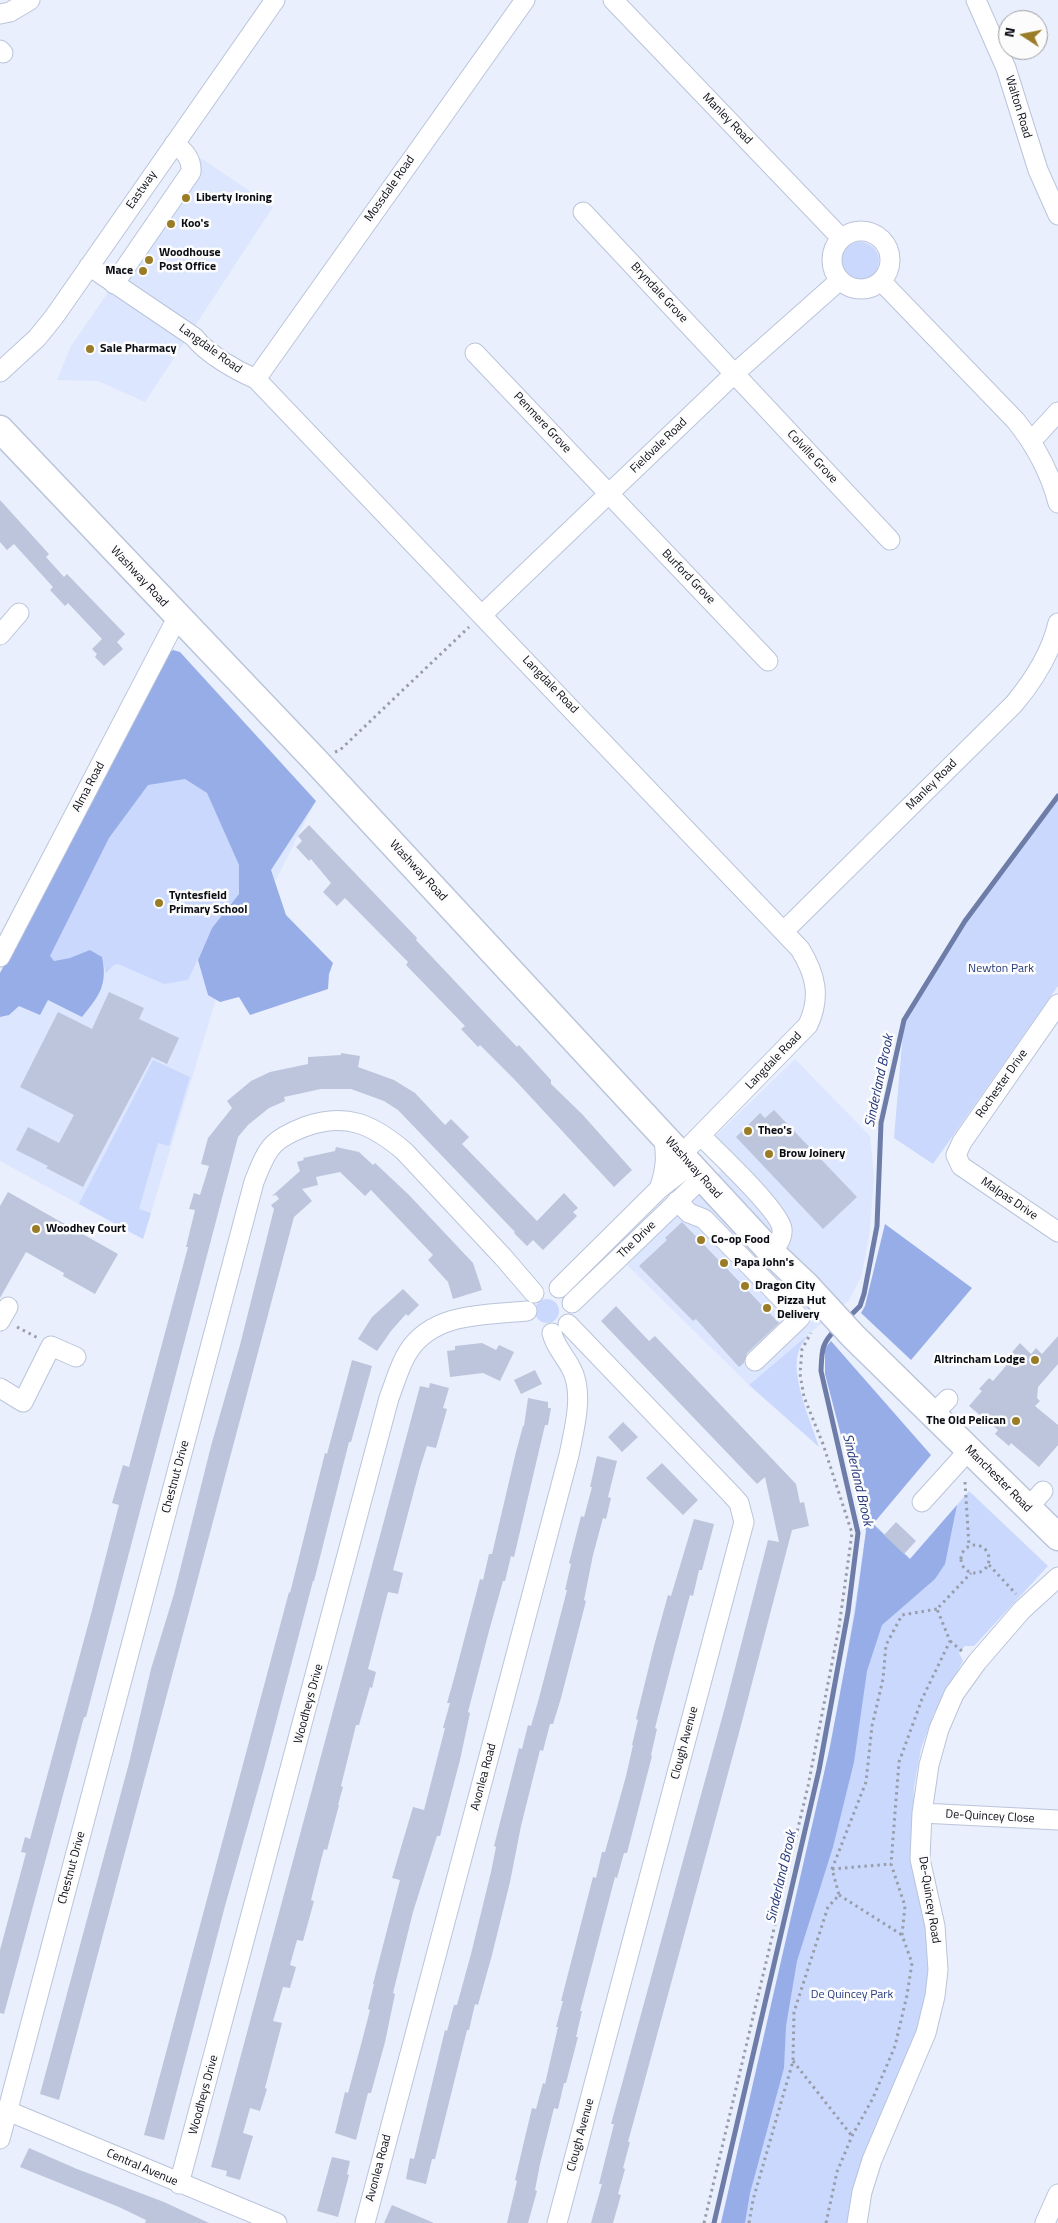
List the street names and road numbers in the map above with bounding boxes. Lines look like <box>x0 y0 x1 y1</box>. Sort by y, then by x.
street label: Walton Road <box>1002 74 1034 140</box>
street label: Manley Road <box>699 90 755 148</box>
street label: Mossdale Road <box>362 153 418 225</box>
street label: Eastway <box>124 168 160 212</box>
street label: Bryndale Grove <box>627 260 691 326</box>
street label: Langdale Road <box>176 321 244 377</box>
street label: Penmere Grove <box>510 390 574 456</box>
street label: Fieldvale Road <box>628 415 690 477</box>
street label: Colville Grove <box>784 427 840 487</box>
street label: Washway Road <box>107 544 171 610</box>
street label: Burford Grove <box>658 547 718 607</box>
street label: Langdale Road <box>519 653 581 717</box>
street label: Manley Road <box>904 757 960 813</box>
street label: Alma Road <box>70 760 108 814</box>
street label: Washway Road <box>386 838 450 904</box>
street label: Langdale Road <box>743 1029 805 1093</box>
street label: Rochester Drive <box>973 1047 1031 1121</box>
street label: Washway Road <box>662 1134 724 1202</box>
street label: Malpas Drive <box>978 1175 1040 1223</box>
street label: The Drive <box>615 1218 659 1262</box>
street label: Chestnut Drive <box>159 1439 193 1515</box>
street label: Manchester Road <box>961 1442 1035 1516</box>
street label: Woodheys Drive <box>291 1663 327 1745</box>
street label: Clough Avenue <box>668 1705 702 1781</box>
street label: Avonlea Road <box>468 1742 500 1812</box>
street label: De-Quincey Close <box>945 1807 1035 1827</box>
street label: Chestnut Drive <box>55 1830 89 1906</box>
street label: De-Quincey Road <box>915 1855 943 1945</box>
street label: Woodheys Drive <box>186 2054 222 2136</box>
street label: Clough Avenue <box>564 2097 598 2173</box>
street label: Avonlea Road <box>363 2133 395 2203</box>
street label: Central Avenue <box>104 2146 180 2190</box>

